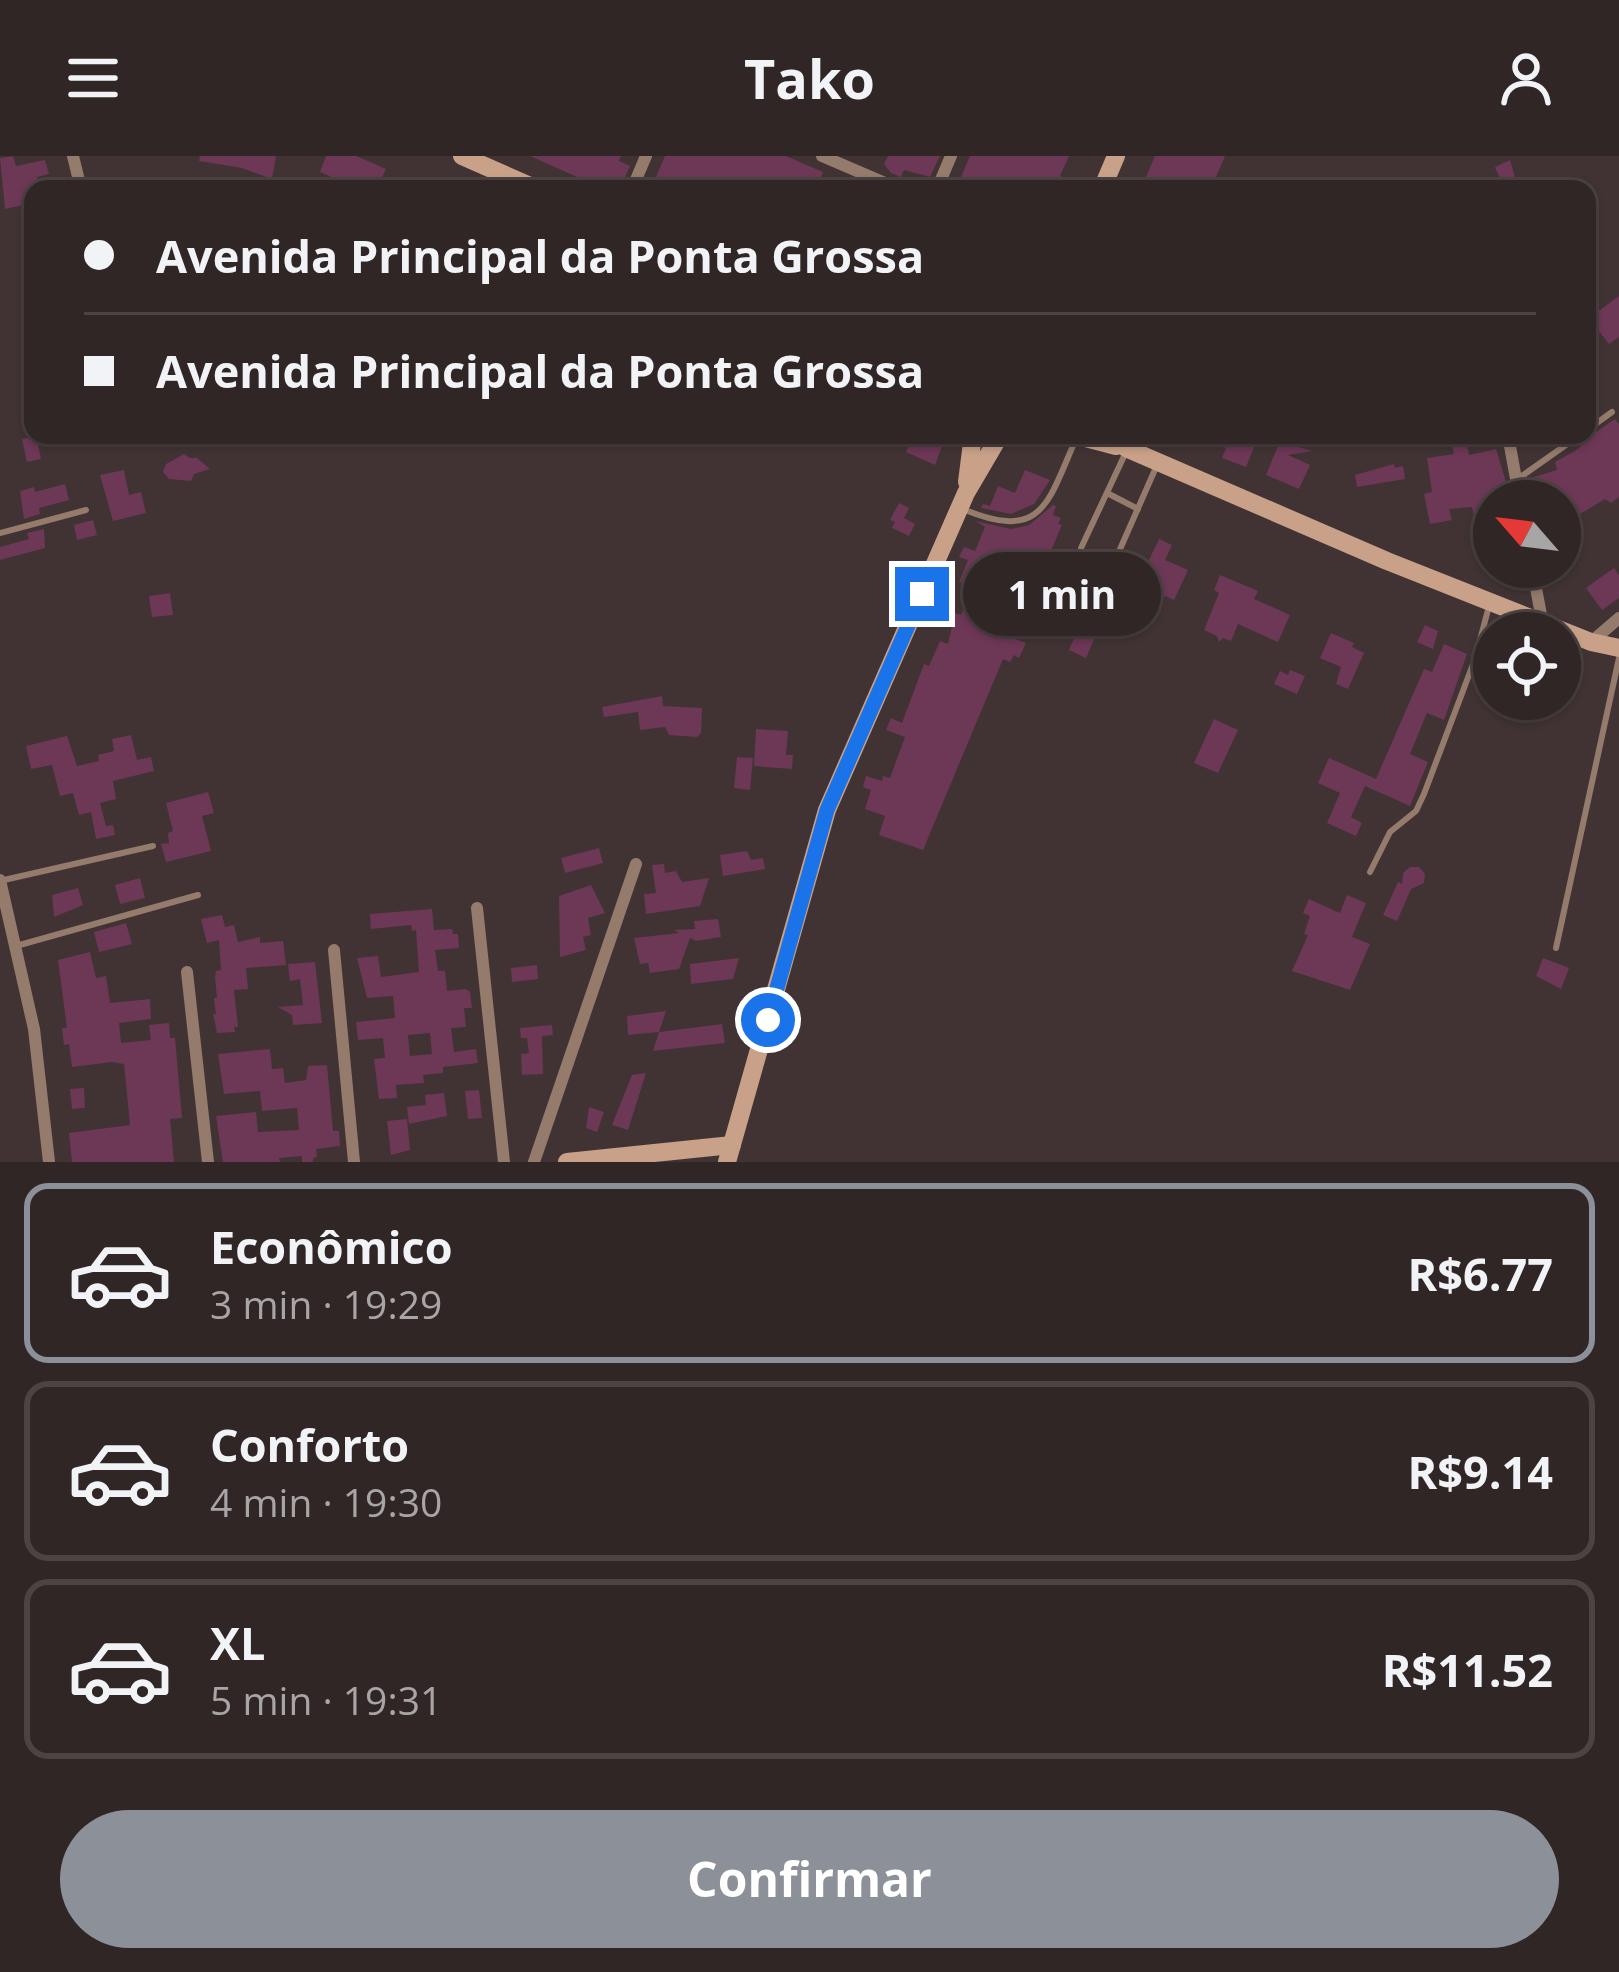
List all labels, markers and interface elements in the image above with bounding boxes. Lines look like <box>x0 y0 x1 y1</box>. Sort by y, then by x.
text: Tako <box>744 41 875 115</box>
icon: menu <box>60 45 126 111</box>
icon: person <box>1493 45 1559 111</box>
text: Avenida Principal da Ponta Grossa <box>156 225 924 286</box>
text: Avenida Principal da Ponta Grossa <box>156 340 924 401</box>
north arrow <box>1473 480 1581 588</box>
map controls <box>1473 480 1581 720</box>
callout: 1 min <box>964 552 1162 636</box>
route end <box>895 567 949 621</box>
text: 1 min <box>1008 567 1116 620</box>
button: locate <box>1473 612 1581 720</box>
route start <box>741 993 795 1047</box>
text: Econômico <box>210 1216 453 1277</box>
icon: car <box>66 1219 174 1327</box>
text: R$6.77 <box>1408 1243 1553 1304</box>
text: 3 min · 19:29 <box>210 1277 442 1330</box>
text: Conforto <box>210 1414 409 1475</box>
icon: car <box>66 1417 174 1525</box>
text: R$9.14 <box>1408 1441 1553 1502</box>
text: 4 min · 19:30 <box>210 1475 442 1528</box>
text: XL <box>210 1612 265 1673</box>
icon: car <box>66 1615 174 1723</box>
text: R$11.52 <box>1382 1639 1553 1700</box>
text: 5 min · 19:31 <box>210 1673 442 1726</box>
button: Confirmar <box>60 1810 1559 1948</box>

